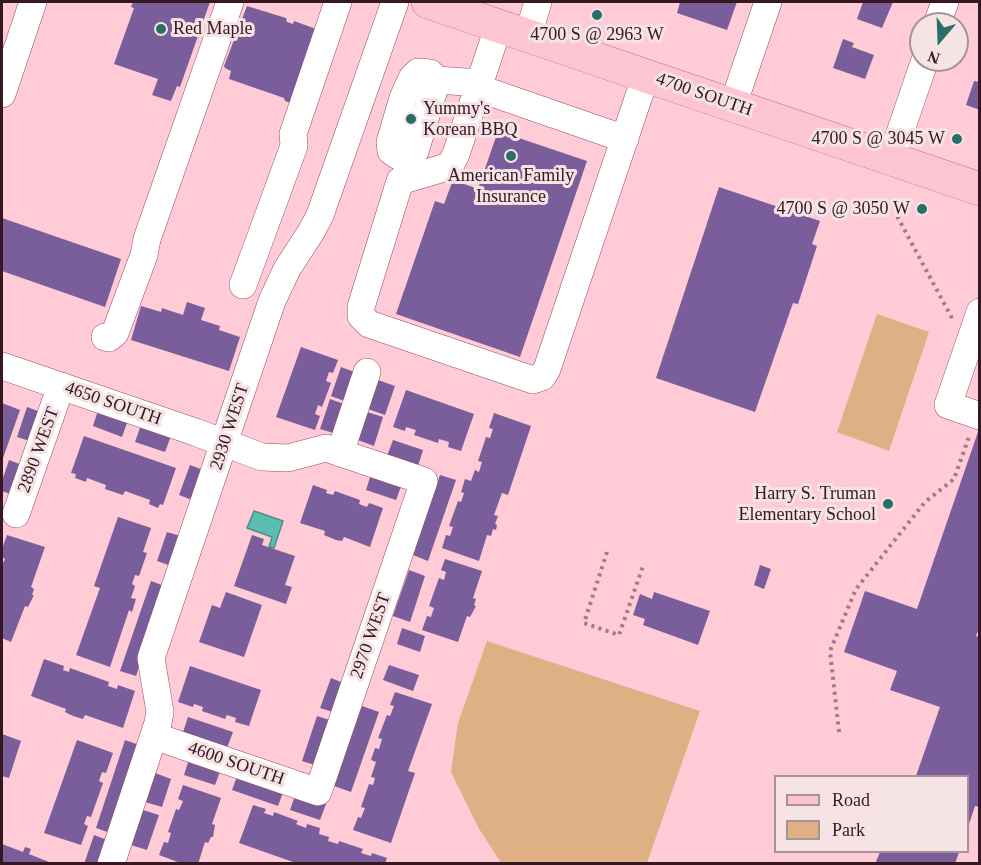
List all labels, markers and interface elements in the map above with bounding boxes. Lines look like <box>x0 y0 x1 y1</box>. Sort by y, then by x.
marker: 4700 S @ 2963 W <box>590 8 604 22</box>
north arrow <box>909 12 969 72</box>
place label: Red Maple <box>173 18 252 40</box>
marker: Red Maple <box>154 22 168 36</box>
place label: 4700 S @ 2963 W <box>530 24 664 46</box>
text: N <box>925 48 942 68</box>
street label: 4700 SOUTH <box>653 68 755 122</box>
place label: Yummy's Korean BBQ <box>423 98 517 140</box>
marker: Yummy's Korean BBQ <box>404 112 418 126</box>
place label: 4700 S @ 3045 W <box>811 128 945 150</box>
marker: 4700 S @ 3045 W <box>950 132 964 146</box>
marker: American Family Insurance <box>504 149 518 163</box>
place label: American Family Insurance <box>448 165 574 207</box>
place label: 4700 S @ 3050 W <box>776 198 910 220</box>
marker: 4700 S @ 3050 W <box>915 202 929 216</box>
street label: 4650 SOUTH <box>62 377 164 431</box>
street label: 2930 WEST <box>206 381 254 473</box>
street label: 2890 WEST <box>14 404 64 496</box>
place label: Harry S. Truman Elementary School <box>739 483 876 526</box>
marker: Harry S. Truman Elementary School <box>881 497 895 511</box>
street label: 2970 WEST <box>346 590 396 682</box>
street label: 4600 SOUTH <box>185 737 287 791</box>
legend <box>774 775 969 853</box>
text: Road <box>832 790 870 810</box>
text: Park <box>832 820 865 840</box>

